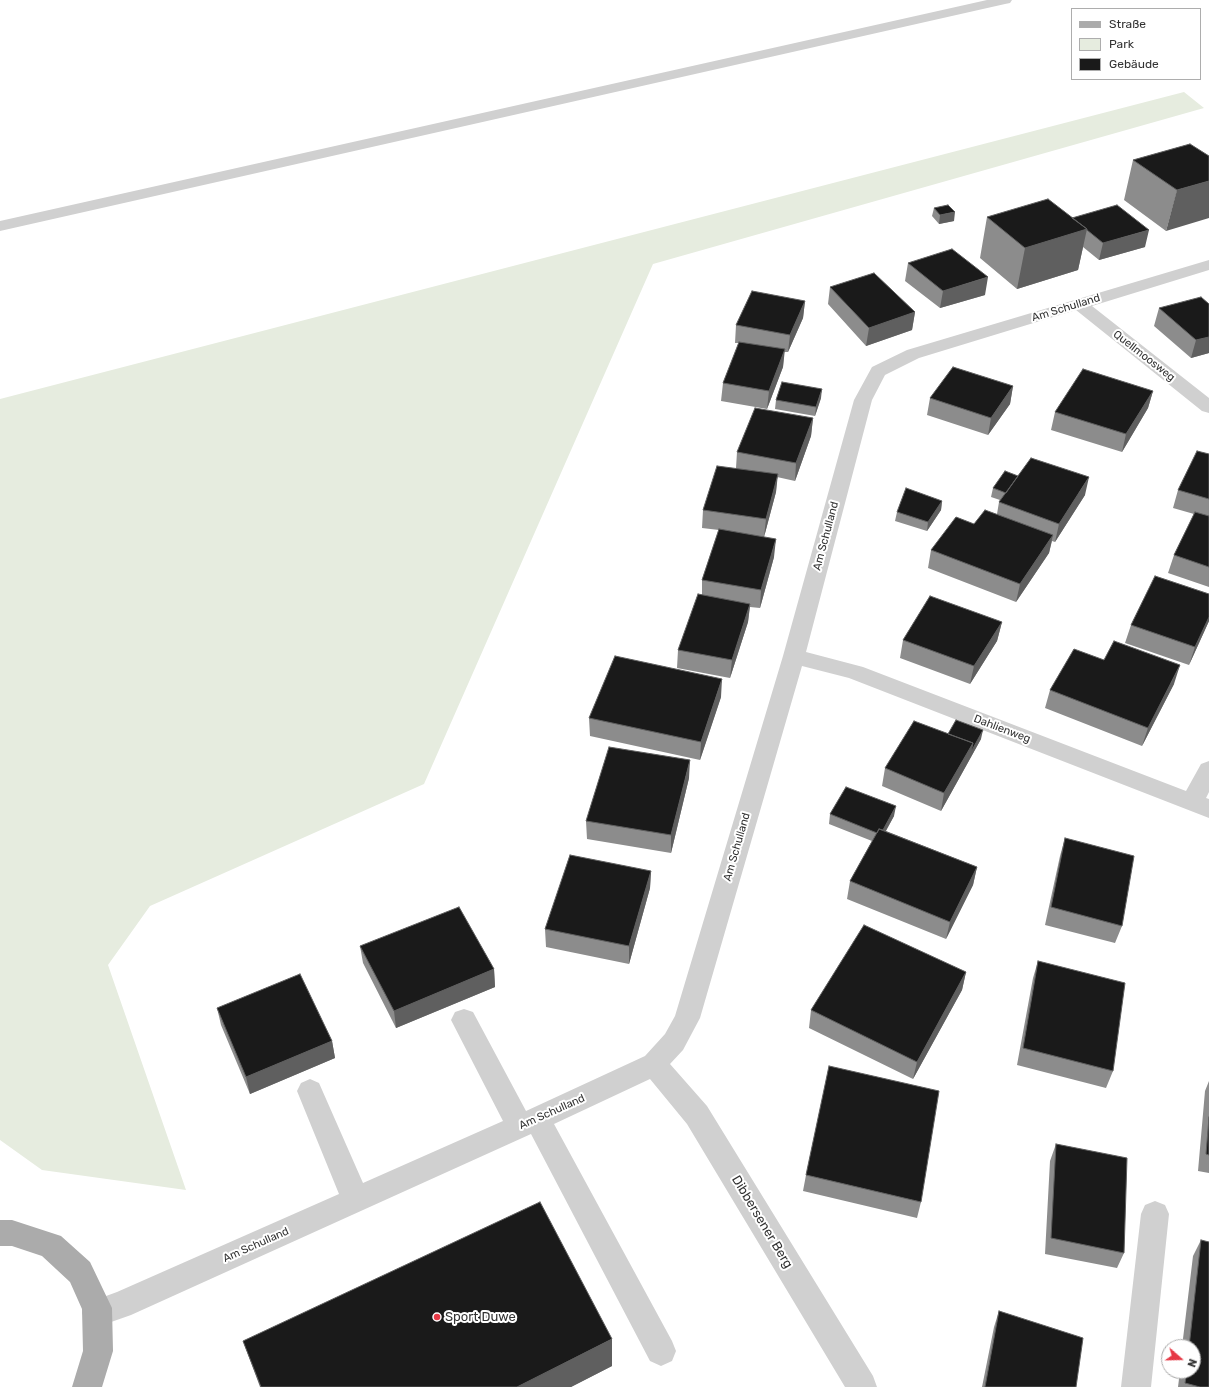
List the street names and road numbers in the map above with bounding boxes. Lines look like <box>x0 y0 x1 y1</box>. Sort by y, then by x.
street label: Am Schulland <box>1030 291 1102 325</box>
street label: Quellmoosweg <box>1110 328 1178 384</box>
street label: Am Schulland <box>810 500 842 572</box>
street label: Dahlienweg <box>972 712 1032 746</box>
street label: Am Schulland <box>721 811 753 883</box>
street label: Am Schulland <box>517 1092 587 1132</box>
street label: Dibbersener Berg <box>728 1173 796 1271</box>
street label: Am Schulland <box>221 1225 291 1265</box>

